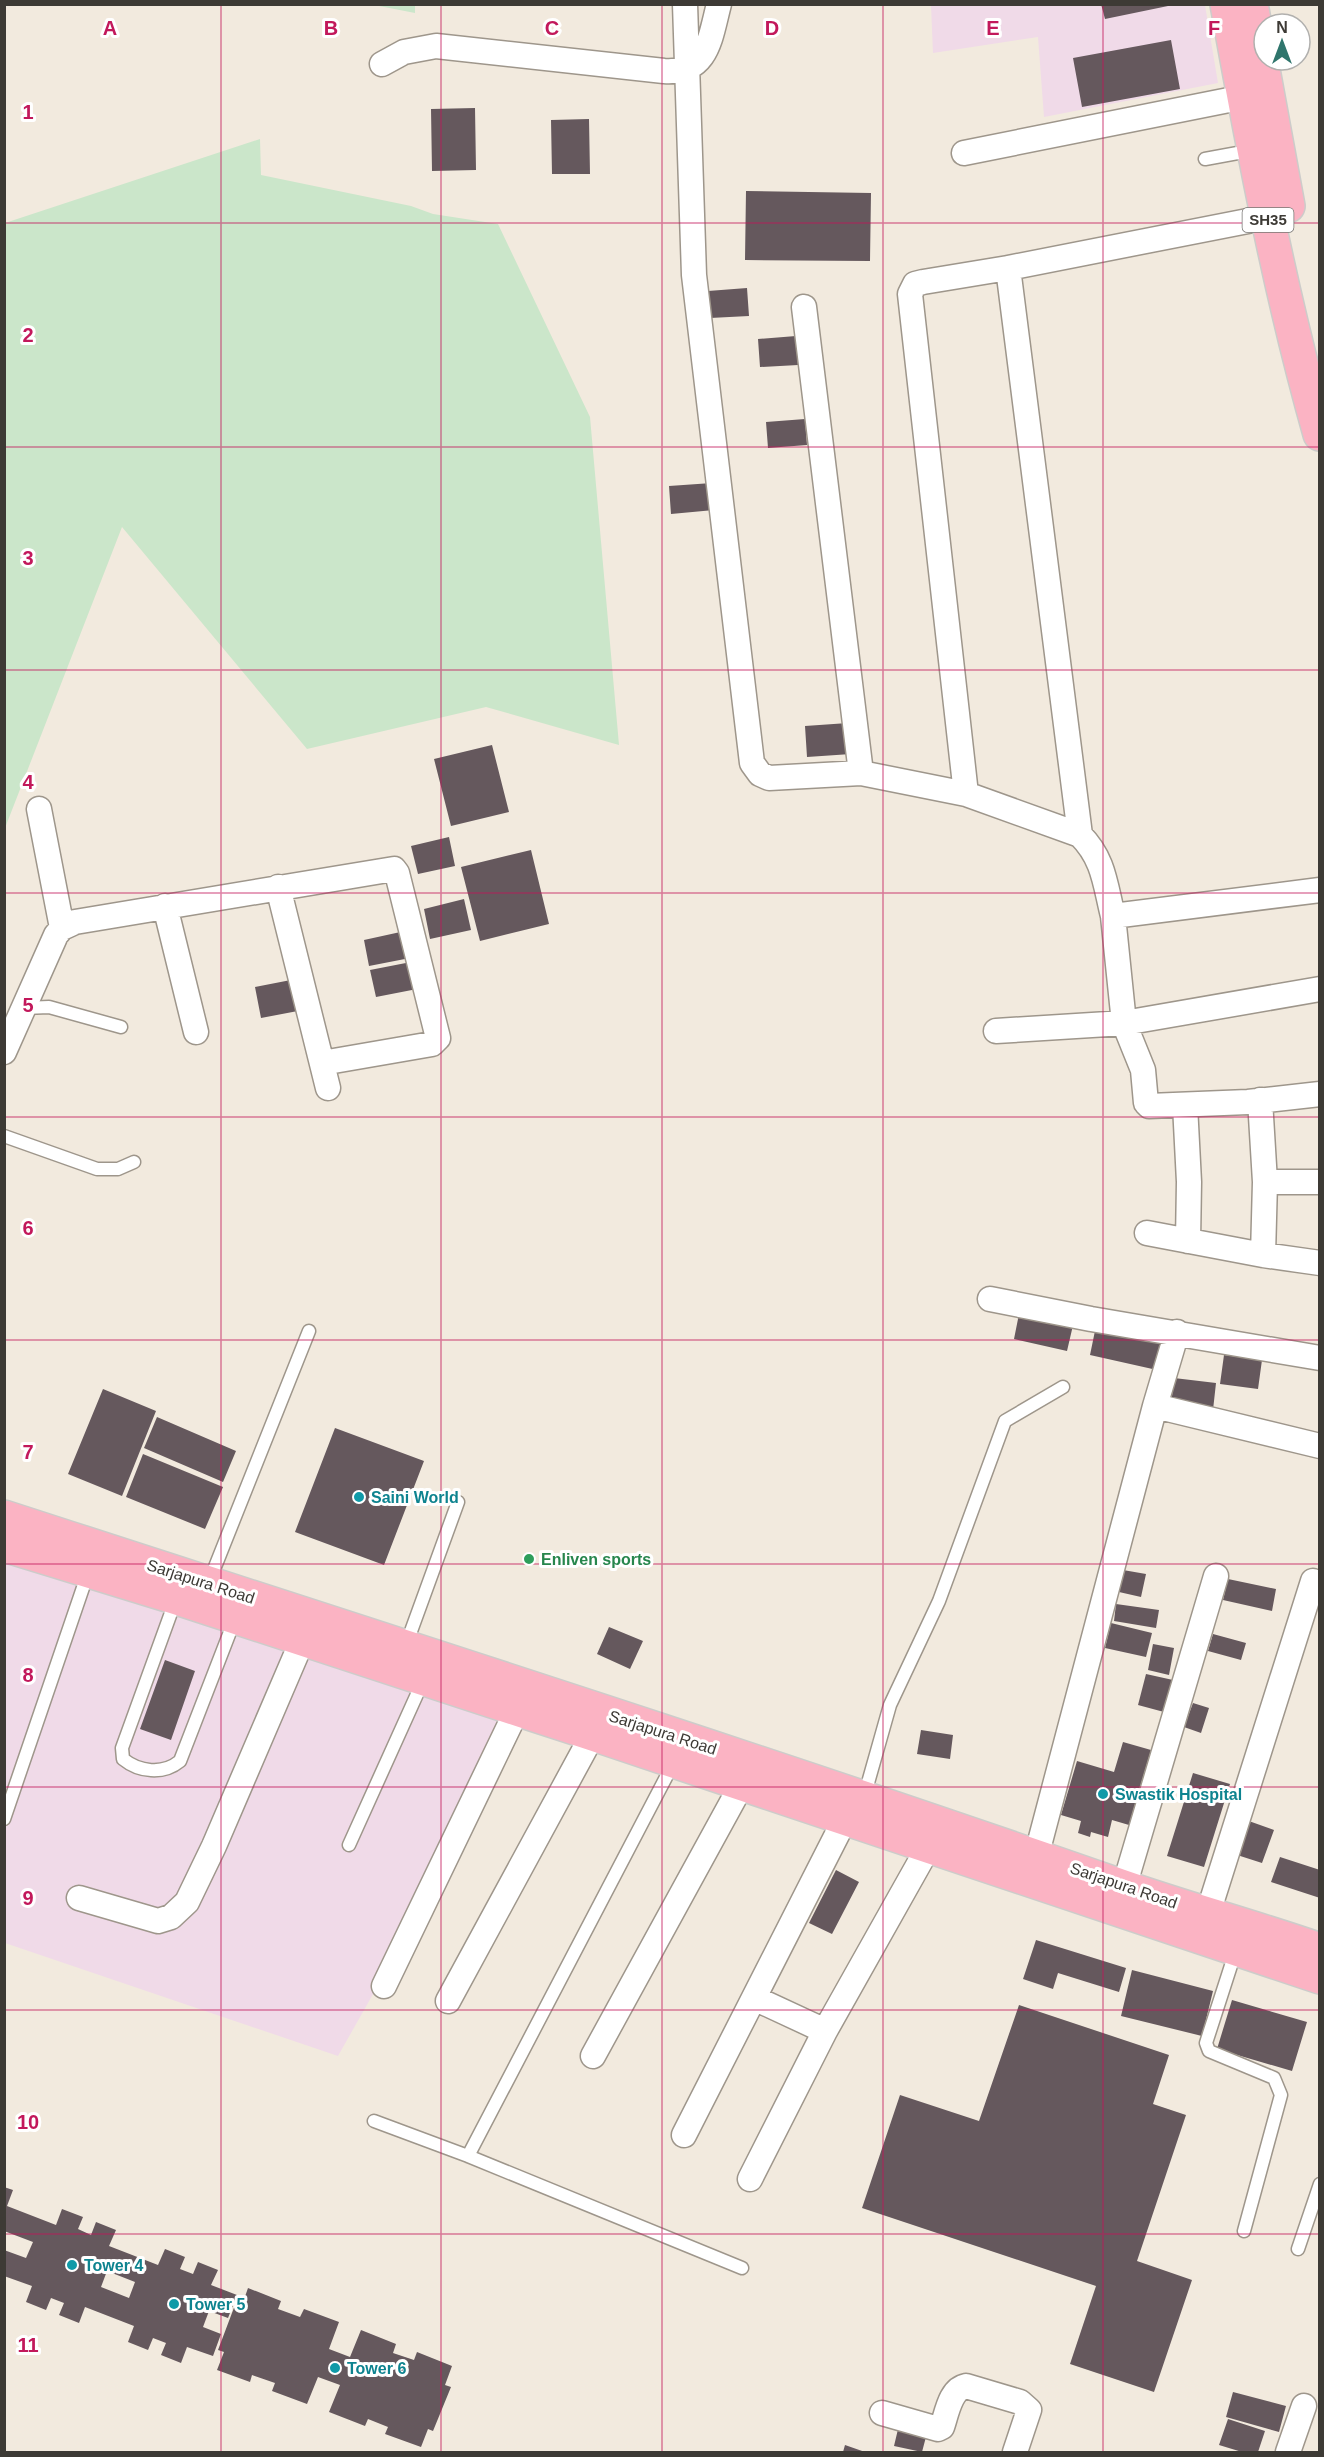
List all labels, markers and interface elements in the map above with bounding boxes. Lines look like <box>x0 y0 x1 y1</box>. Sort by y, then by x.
north arrow <box>1252 12 1312 72</box>
text: A <box>103 17 117 39</box>
text: B <box>324 17 338 39</box>
text: C <box>545 17 559 39</box>
text: D <box>765 17 779 39</box>
text: E <box>986 17 1000 39</box>
text: F <box>1208 17 1220 39</box>
text: N <box>1276 19 1288 36</box>
text: 1 <box>22 101 34 123</box>
road number: SH35 <box>1242 208 1294 232</box>
text: 2 <box>22 324 34 346</box>
text: 3 <box>22 547 34 569</box>
text: 4 <box>22 771 34 793</box>
text: 5 <box>22 994 34 1016</box>
text: 6 <box>22 1217 34 1239</box>
text: 7 <box>22 1441 34 1463</box>
place label: Saini World <box>371 1489 459 1506</box>
marker: Saini World <box>352 1490 366 1504</box>
place label: Enliven sports <box>541 1551 651 1568</box>
marker: Enliven sports <box>522 1552 536 1566</box>
street label: Sarjapura Road <box>145 1556 257 1607</box>
text: 8 <box>22 1664 34 1686</box>
street label: Sarjapura Road <box>607 1707 719 1758</box>
place label: Swastik Hospital <box>1115 1786 1242 1803</box>
marker: Swastik Hospital <box>1096 1787 1110 1801</box>
street label: Sarjapura Road <box>1068 1859 1180 1912</box>
text: 9 <box>22 1887 34 1909</box>
text: 10 <box>17 2111 39 2133</box>
place label: Tower 4 <box>84 2257 143 2274</box>
marker: Tower 4 <box>65 2258 79 2272</box>
place label: Tower 5 <box>186 2296 245 2313</box>
marker: Tower 5 <box>167 2297 181 2311</box>
text: 11 <box>17 2334 39 2356</box>
place label: Tower 6 <box>347 2360 406 2377</box>
marker: Tower 6 <box>328 2361 342 2375</box>

